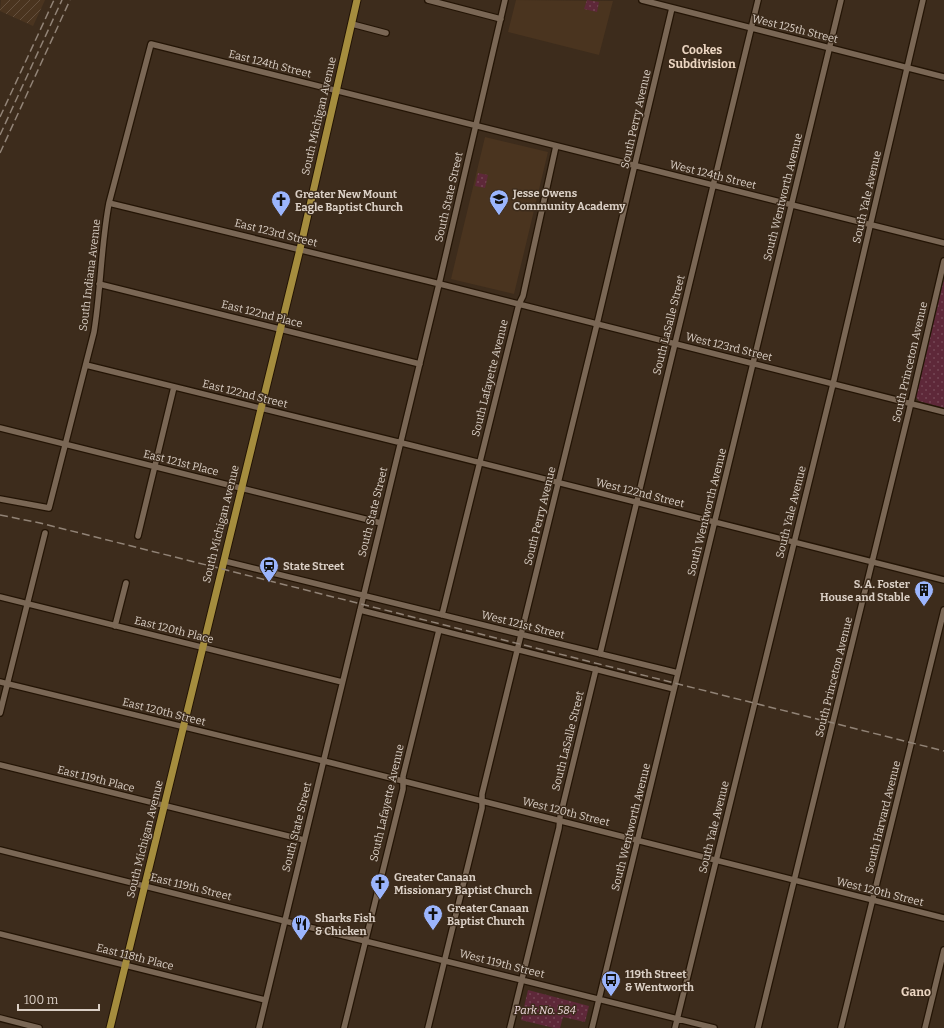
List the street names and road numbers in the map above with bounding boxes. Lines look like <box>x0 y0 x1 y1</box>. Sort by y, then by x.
street label: West 125th Street <box>751 12 839 46</box>
street label: East 124th Street <box>227 47 313 81</box>
street label: South Michigan Avenue <box>299 56 339 176</box>
street label: South Perry Avenue <box>618 68 654 170</box>
street label: South Wentworth Avenue <box>761 132 805 262</box>
street label: South Yale Avenue <box>850 149 884 245</box>
street label: South State Street <box>432 151 466 243</box>
street label: West 124th Street <box>668 158 758 192</box>
street label: East 123rd Street <box>233 216 319 250</box>
street label: South Indiana Avenue <box>77 218 103 332</box>
street label: South LaSalle Street <box>650 274 688 376</box>
street label: East 122nd Place <box>220 298 304 330</box>
street label: South Princeton Avenue <box>890 300 930 424</box>
street label: South Lafayette Avenue <box>469 318 511 438</box>
street label: West 123rd Street <box>684 330 774 364</box>
street label: East 122nd Street <box>201 377 289 411</box>
street label: East 121st Place <box>142 447 220 479</box>
street label: South Wentworth Avenue <box>685 447 729 577</box>
street label: South Michigan Avenue <box>200 464 242 584</box>
street label: South Perry Avenue <box>521 465 559 567</box>
street label: South Yale Avenue <box>773 465 809 559</box>
street label: South State Street <box>356 466 390 558</box>
street label: West 122nd Street <box>594 476 686 510</box>
street label: West 121st Street <box>480 608 566 642</box>
street label: East 120th Place <box>133 614 215 646</box>
street label: South Princeton Avenue <box>813 616 855 738</box>
street label: South LaSalle Street <box>549 690 587 792</box>
street label: East 120th Street <box>121 695 207 729</box>
street label: South Lafayette Avenue <box>367 743 407 863</box>
street label: South Harvard Avenue <box>863 759 903 875</box>
street label: South Wentworth Avenue <box>609 762 653 892</box>
street label: East 119th Place <box>56 763 136 795</box>
street label: South Michigan Avenue <box>124 779 166 899</box>
street label: South Yale Avenue <box>696 780 732 874</box>
street label: South State Street <box>280 781 314 873</box>
street label: West 120th Street <box>521 795 611 829</box>
street label: East 119th Street <box>149 871 233 903</box>
street label: West 120th Street <box>835 875 925 909</box>
street label: East 118th Place <box>95 941 175 973</box>
street label: West 119th Street <box>458 947 546 981</box>

